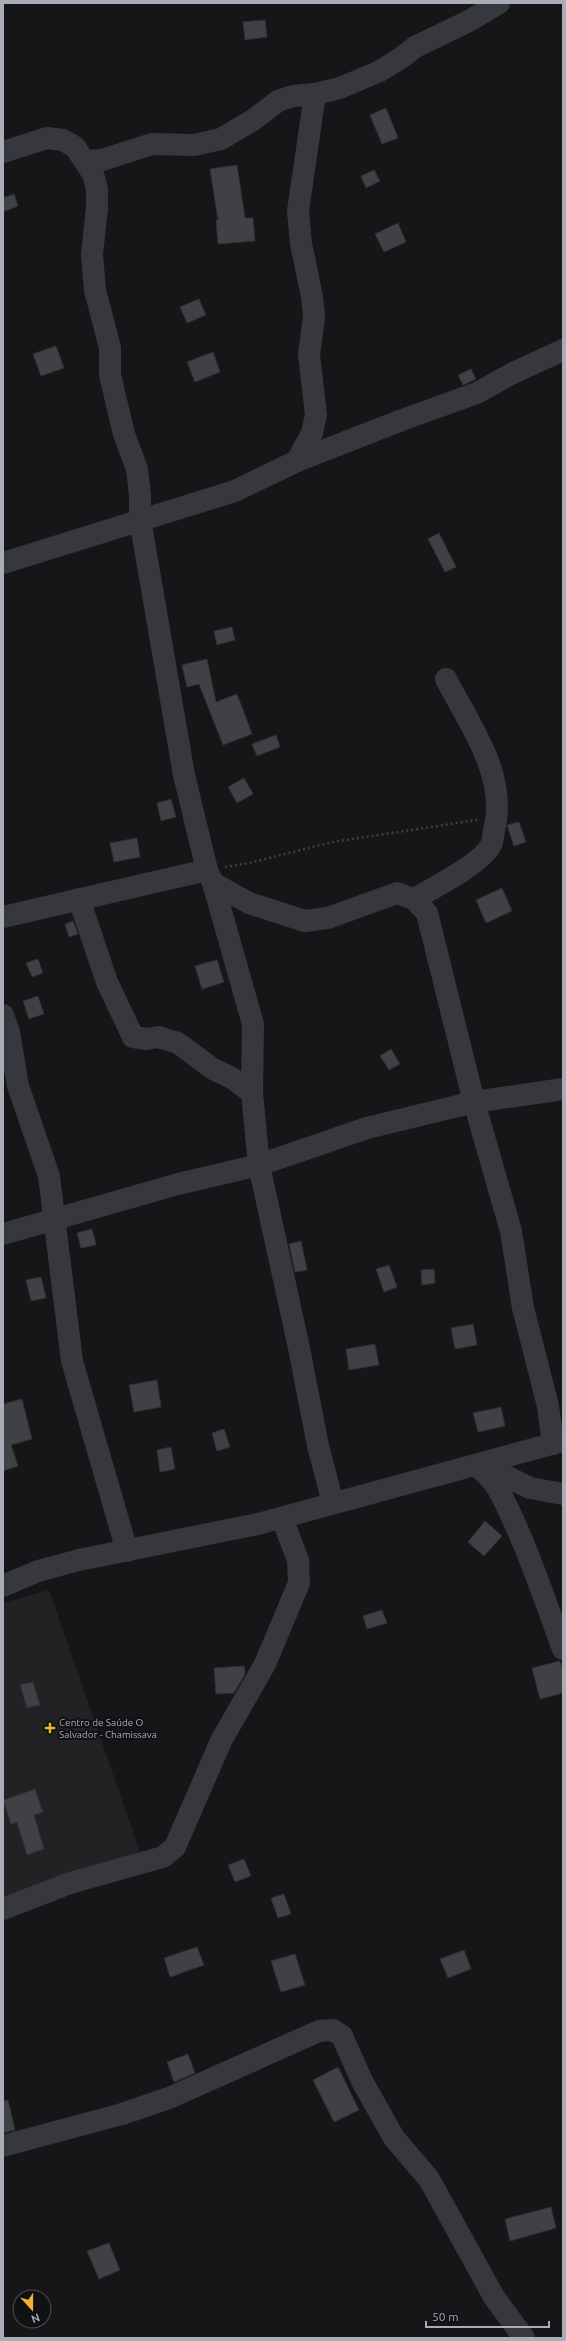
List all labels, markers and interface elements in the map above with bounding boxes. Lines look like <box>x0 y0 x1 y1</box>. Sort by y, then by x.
place label: Centro de Saúde O Salvador - Chamissava <box>59 1717 157 1740</box>
marker: Centro de Saúde O Salvador - Chamissava <box>44 1722 56 1734</box>
north arrow <box>12 2289 52 2329</box>
scale bar <box>426 2303 549 2329</box>
text: 50 m <box>432 2310 459 2323</box>
text: N <box>30 2311 42 2325</box>

